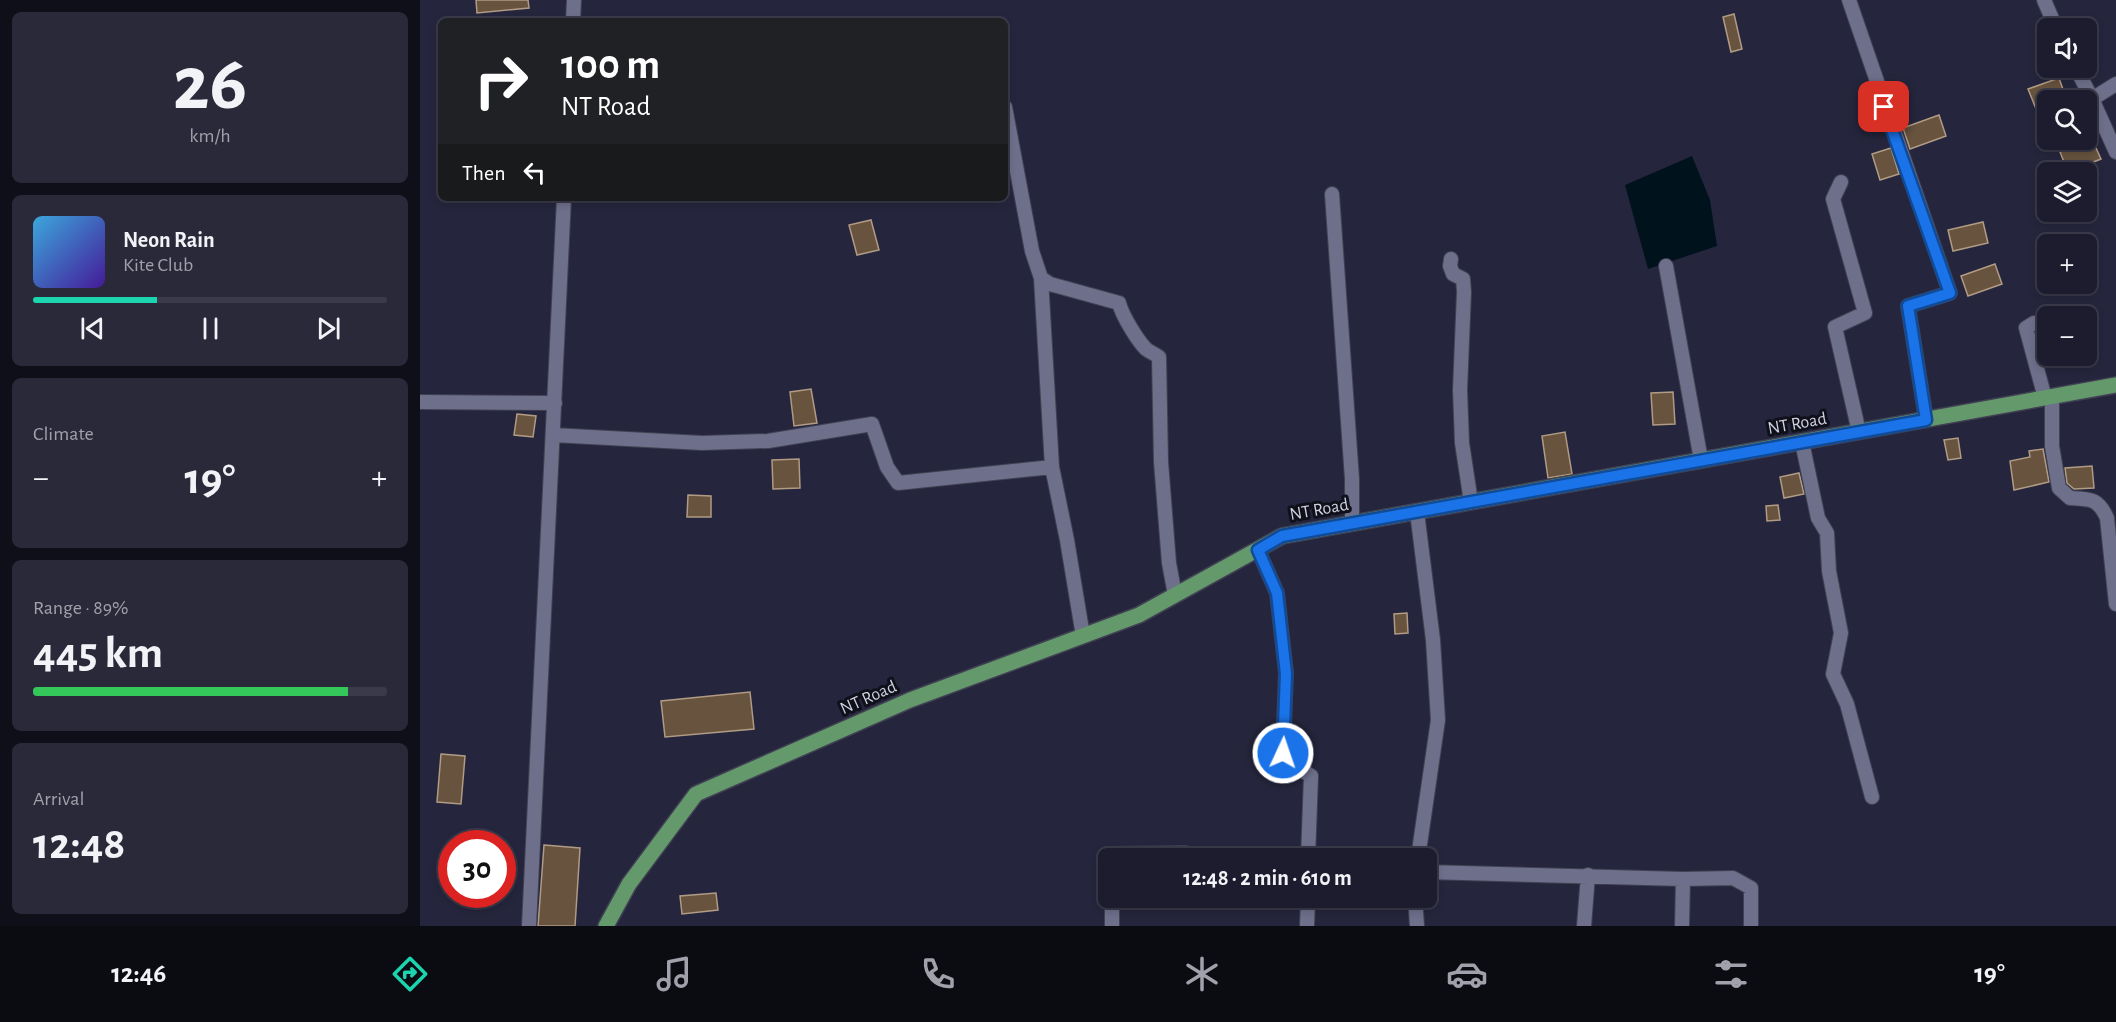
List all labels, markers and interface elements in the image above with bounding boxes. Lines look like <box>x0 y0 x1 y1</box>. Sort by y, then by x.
map controls <box>2037 18 2097 366</box>
button: sound <box>2037 18 2097 78</box>
icon: right <box>462 42 540 120</box>
text: 100 m <box>561 44 660 86</box>
text: 26 <box>173 46 247 124</box>
pin <box>1858 81 1909 132</box>
icon: arrive <box>1867 90 1900 123</box>
button: search <box>2037 90 2097 150</box>
text: NT Road <box>561 93 650 120</box>
text: km/h <box>189 126 231 146</box>
icon: left <box>518 156 551 189</box>
text: Then <box>462 162 506 184</box>
button: layers <box>2037 162 2097 222</box>
text: Neon Rain <box>123 229 215 251</box>
button: + <box>2037 234 2097 294</box>
text: Kite Club <box>123 255 193 275</box>
button: − <box>2037 306 2097 366</box>
icon: previous <box>76 312 109 345</box>
icon: pause <box>194 312 227 345</box>
icon: next <box>312 312 345 345</box>
street label: NT Road <box>1766 410 1828 438</box>
text: Climate <box>33 424 94 444</box>
text: 19° <box>184 457 236 502</box>
text: − <box>33 462 49 495</box>
text: + <box>371 462 387 495</box>
street label: NT Road <box>1288 496 1350 524</box>
text: Range · 89% <box>33 598 129 618</box>
text: 445 km <box>33 631 163 676</box>
street label: NT Road <box>838 678 899 718</box>
position arrow <box>1251 721 1315 785</box>
text: Arrival <box>33 789 84 809</box>
text: 12:48 <box>33 822 126 867</box>
speed limit sign: 30 <box>438 830 516 908</box>
text: 12:48 · 2 min · 610 m <box>1183 867 1352 889</box>
icon: directions <box>389 953 431 995</box>
icon: music <box>653 953 695 995</box>
icon: phone <box>917 953 959 995</box>
icon: climate <box>1181 953 1223 995</box>
icon: car <box>1446 953 1488 995</box>
icon: filters <box>1710 953 1752 995</box>
text: 12:46 <box>111 960 166 987</box>
text: 19° <box>1974 960 2005 987</box>

